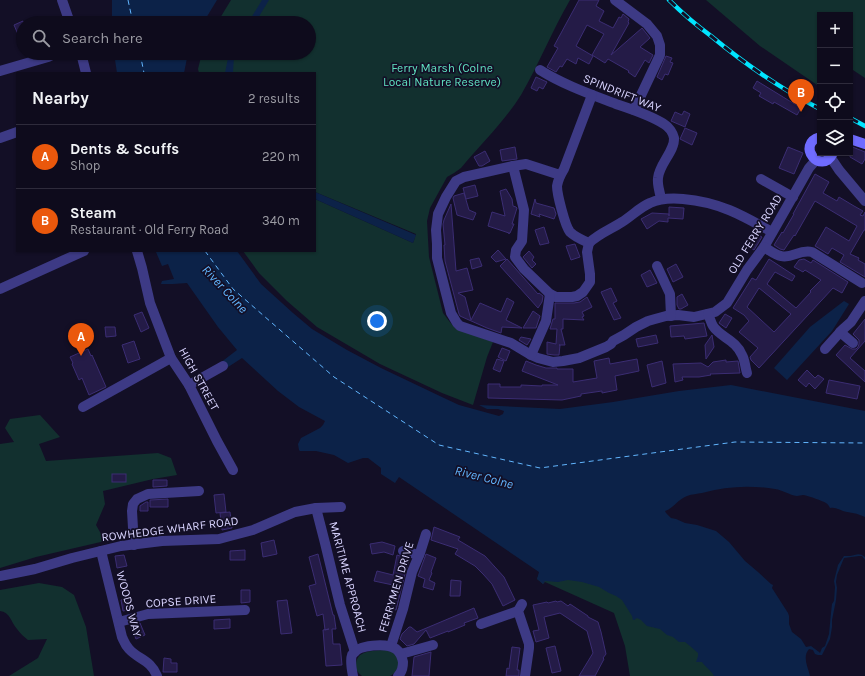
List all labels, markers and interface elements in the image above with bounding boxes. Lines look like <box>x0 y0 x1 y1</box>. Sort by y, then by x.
map controls <box>817 12 853 156</box>
button: + <box>817 12 853 48</box>
search box <box>16 16 316 60</box>
icon: search <box>30 27 52 49</box>
text: Search here <box>62 29 143 47</box>
button: − <box>817 48 853 84</box>
park label: Ferry Marsh (Colne Local Nature Reserve) <box>383 61 501 89</box>
street label: SPINDRIFT WAY <box>581 71 663 115</box>
pin: B <box>788 79 814 112</box>
button: locate <box>817 84 853 120</box>
text: Nearby <box>32 88 89 108</box>
text: 2 results <box>248 91 300 106</box>
button: layers <box>817 120 853 156</box>
text: Dents & Scuffs <box>70 140 179 158</box>
text: A <box>41 149 49 164</box>
text: 220 m <box>262 149 300 164</box>
text: Shop <box>70 158 100 173</box>
street label: OLD FERRY ROAD <box>725 192 785 276</box>
text: Steam <box>70 204 116 222</box>
text: B <box>41 213 49 228</box>
text: 340 m <box>262 213 300 228</box>
text: Restaurant · Old Ferry Road <box>70 222 229 237</box>
water label: River Colne <box>199 262 251 316</box>
your location <box>367 311 387 331</box>
pin: A <box>68 323 94 356</box>
street label: HIGH STREET <box>176 345 222 413</box>
water label: River Colne <box>453 462 515 492</box>
street label: ROWHEDGE WHARF ROAD <box>101 514 239 544</box>
street label: MARITIME APPROACH <box>326 520 370 634</box>
street label: FERRYMEN DRIVE <box>376 540 416 634</box>
street label: WOODS WAY <box>113 569 145 639</box>
street label: COPSE DRIVE <box>145 592 217 610</box>

